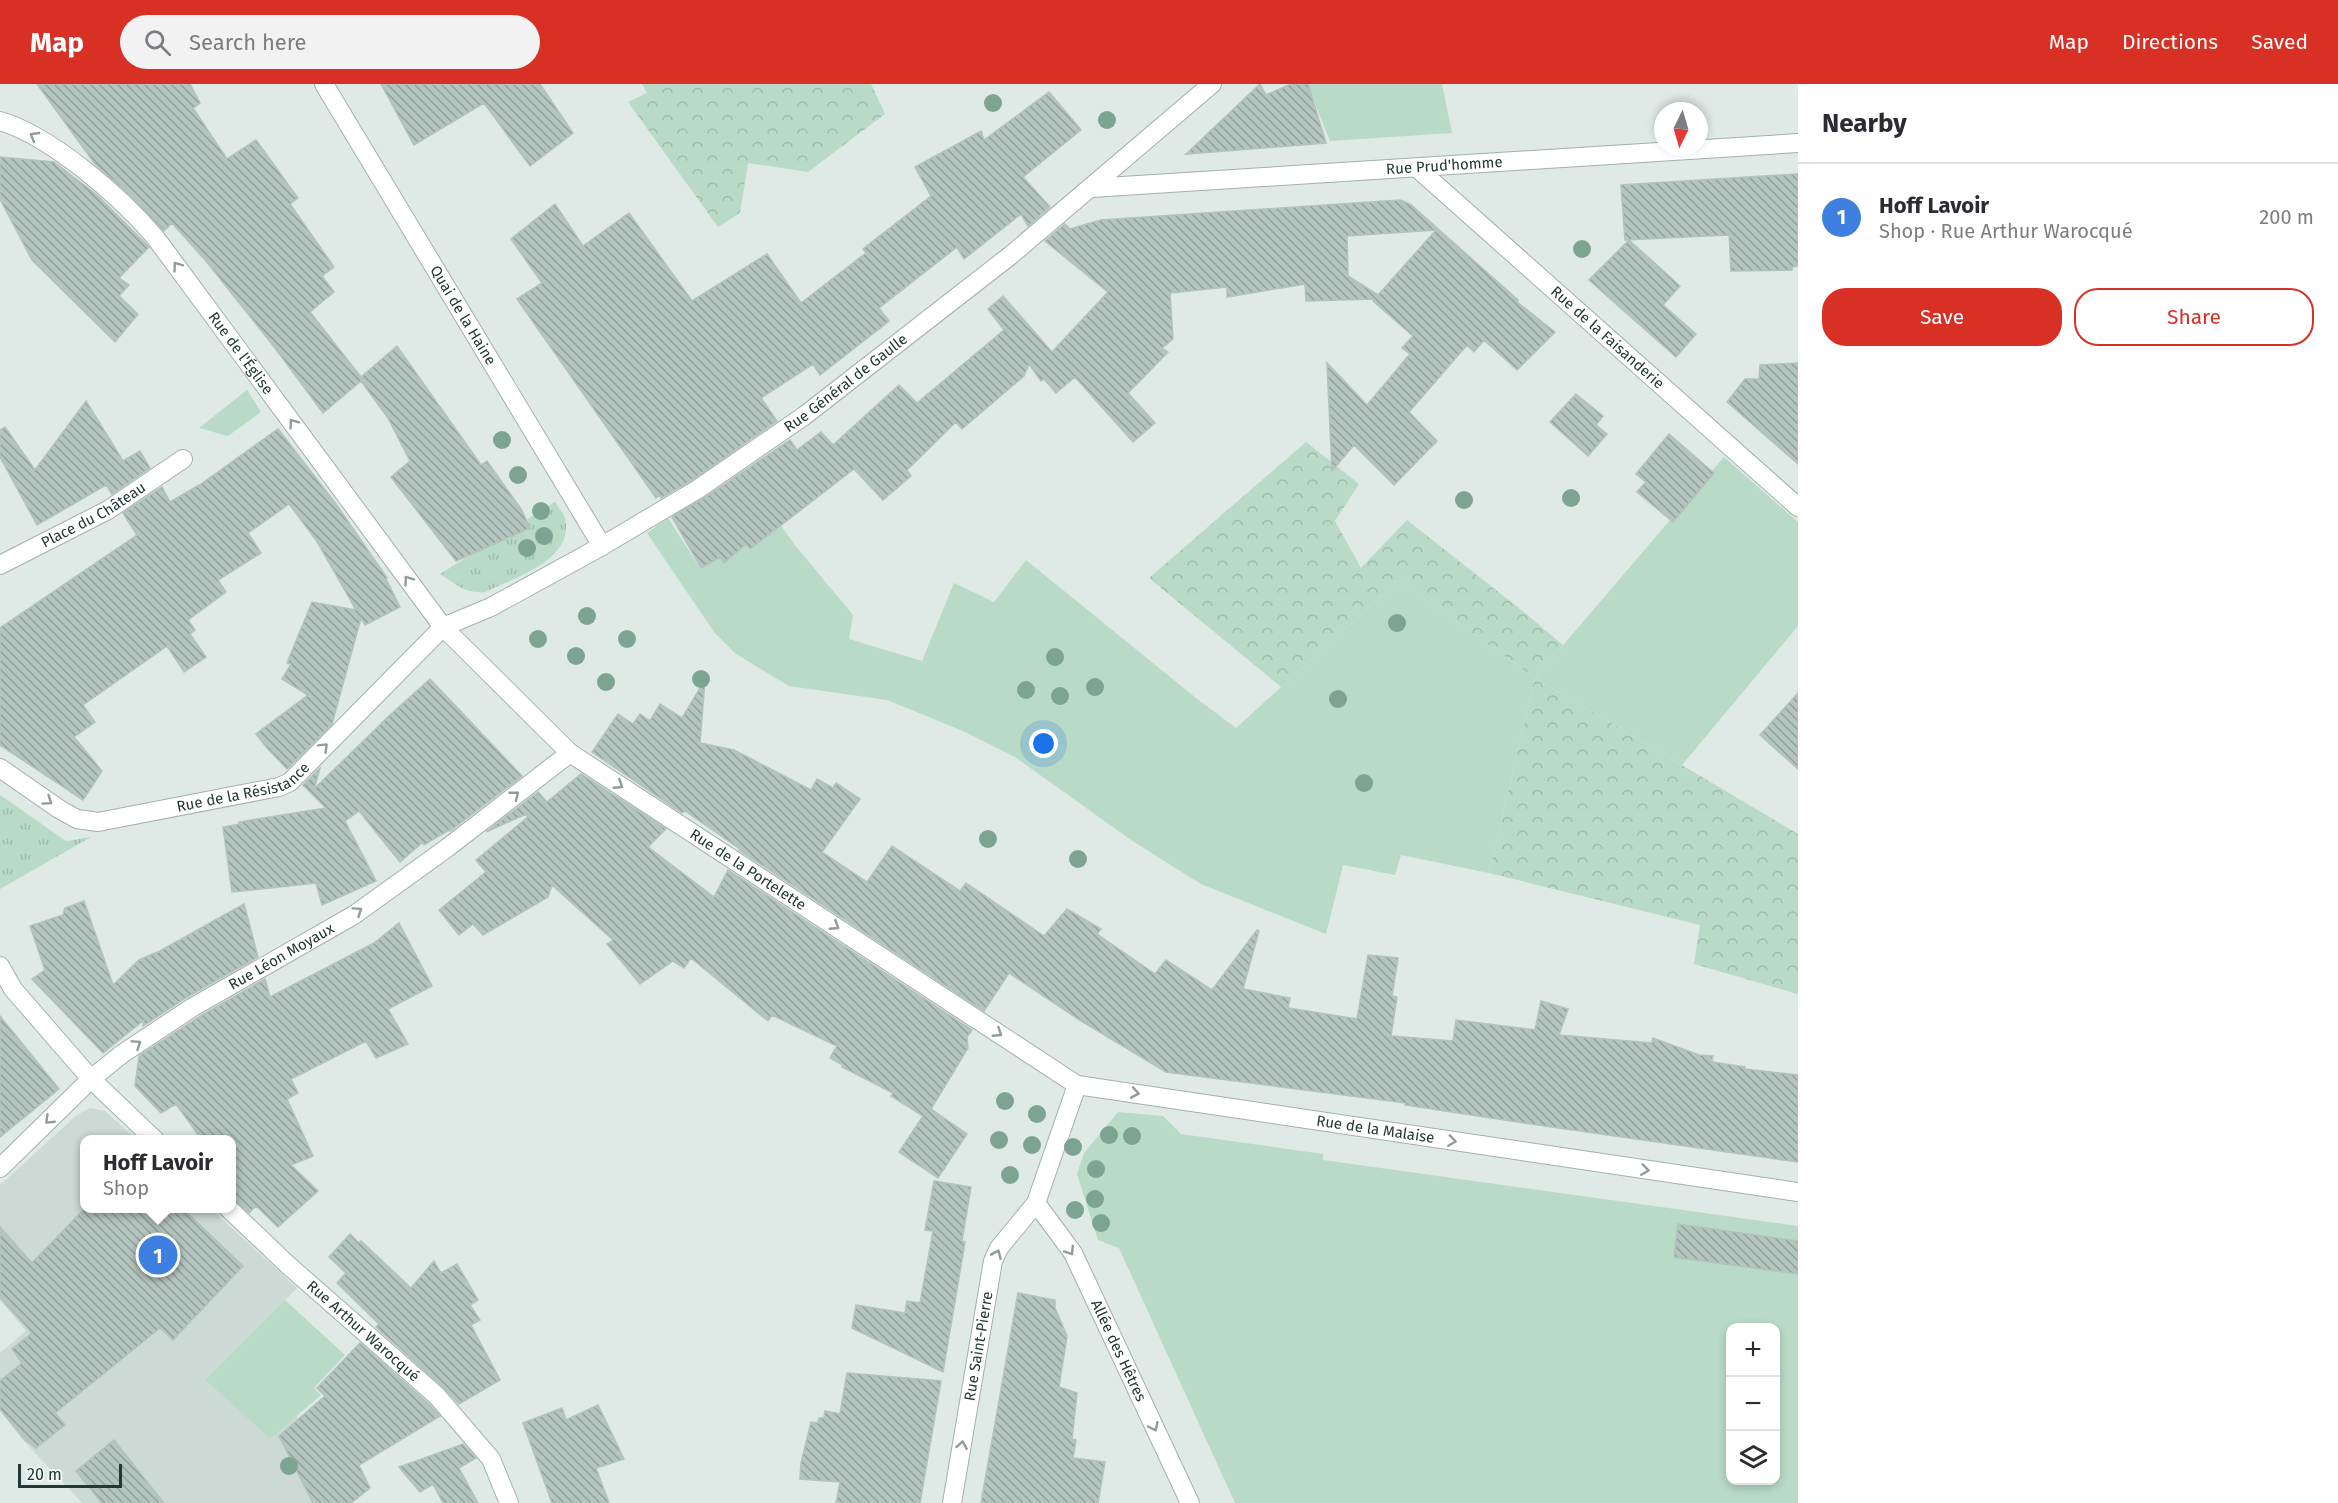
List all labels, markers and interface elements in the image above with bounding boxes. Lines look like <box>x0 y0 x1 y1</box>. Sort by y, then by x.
search box <box>120 15 540 69</box>
text: Map <box>30 26 84 59</box>
icon: search <box>141 26 174 59</box>
text: Search here <box>189 29 307 56</box>
text: Map <box>2049 29 2089 55</box>
text: Directions <box>2122 29 2218 55</box>
text: Saved <box>2251 29 2308 55</box>
north arrow <box>1654 102 1708 156</box>
text: Nearby <box>1822 108 1907 139</box>
one-way arrow <box>30 131 40 143</box>
street label: Rue Prud'homme <box>1385 153 1503 178</box>
text: Hoff Lavoir <box>1879 192 1989 219</box>
text: 1 <box>1837 205 1846 229</box>
text: 200 m <box>2259 205 2314 229</box>
text: Shop · Rue Arthur Warocqué <box>1879 219 2133 243</box>
one-way arrow <box>173 261 184 272</box>
street label: Quai de la Haine <box>426 262 500 368</box>
street label: Rue de la Faisanderie <box>1547 282 1668 393</box>
button: Save <box>1822 288 2062 346</box>
button: Share <box>2074 288 2314 346</box>
street label: Rue de l'Église <box>204 308 277 398</box>
street label: Rue Général de Gaulle <box>781 330 911 436</box>
one-way arrow <box>289 418 300 429</box>
street label: Place du Château <box>38 478 149 552</box>
one-way arrow <box>405 575 416 586</box>
your location <box>1029 729 1058 758</box>
one-way arrow <box>317 744 328 754</box>
street label: Rue de la Résistance <box>175 759 313 816</box>
one-way arrow <box>612 778 623 789</box>
one-way arrow <box>508 792 519 803</box>
one-way arrow <box>42 794 53 805</box>
street label: Rue de la Portelette <box>686 825 809 914</box>
one-way arrow <box>352 907 363 918</box>
street label: Rue Léon Moyaux <box>225 919 338 994</box>
one-way arrow <box>828 919 839 930</box>
one-way arrow <box>991 1026 1002 1037</box>
one-way arrow <box>131 1039 141 1051</box>
one-way arrow <box>1130 1086 1140 1099</box>
street label: Rue de la Malaise <box>1315 1112 1436 1147</box>
one-way arrow <box>45 1113 55 1124</box>
one-way arrow <box>1448 1134 1457 1146</box>
popup <box>80 1135 236 1213</box>
text: Hoff Lavoir <box>103 1149 213 1176</box>
one-way arrow <box>1641 1163 1650 1175</box>
text: Shop <box>103 1176 149 1200</box>
pin: 1 <box>138 1232 178 1278</box>
one-way arrow <box>1062 1245 1074 1255</box>
one-way arrow <box>990 1249 1002 1260</box>
street label: Rue Arthur Warocqué <box>303 1277 423 1386</box>
street label: Rue Saint-Pierre <box>960 1290 997 1402</box>
street label: Allée des Hêtres <box>1087 1297 1150 1404</box>
map controls <box>1726 1323 1780 1485</box>
button: + <box>1726 1323 1780 1377</box>
button: − <box>1726 1377 1780 1431</box>
one-way arrow <box>1146 1420 1158 1431</box>
button: layers <box>1726 1431 1780 1485</box>
one-way arrow <box>955 1441 968 1451</box>
scale bar <box>18 1461 122 1488</box>
text: 20 m <box>27 1465 62 1484</box>

